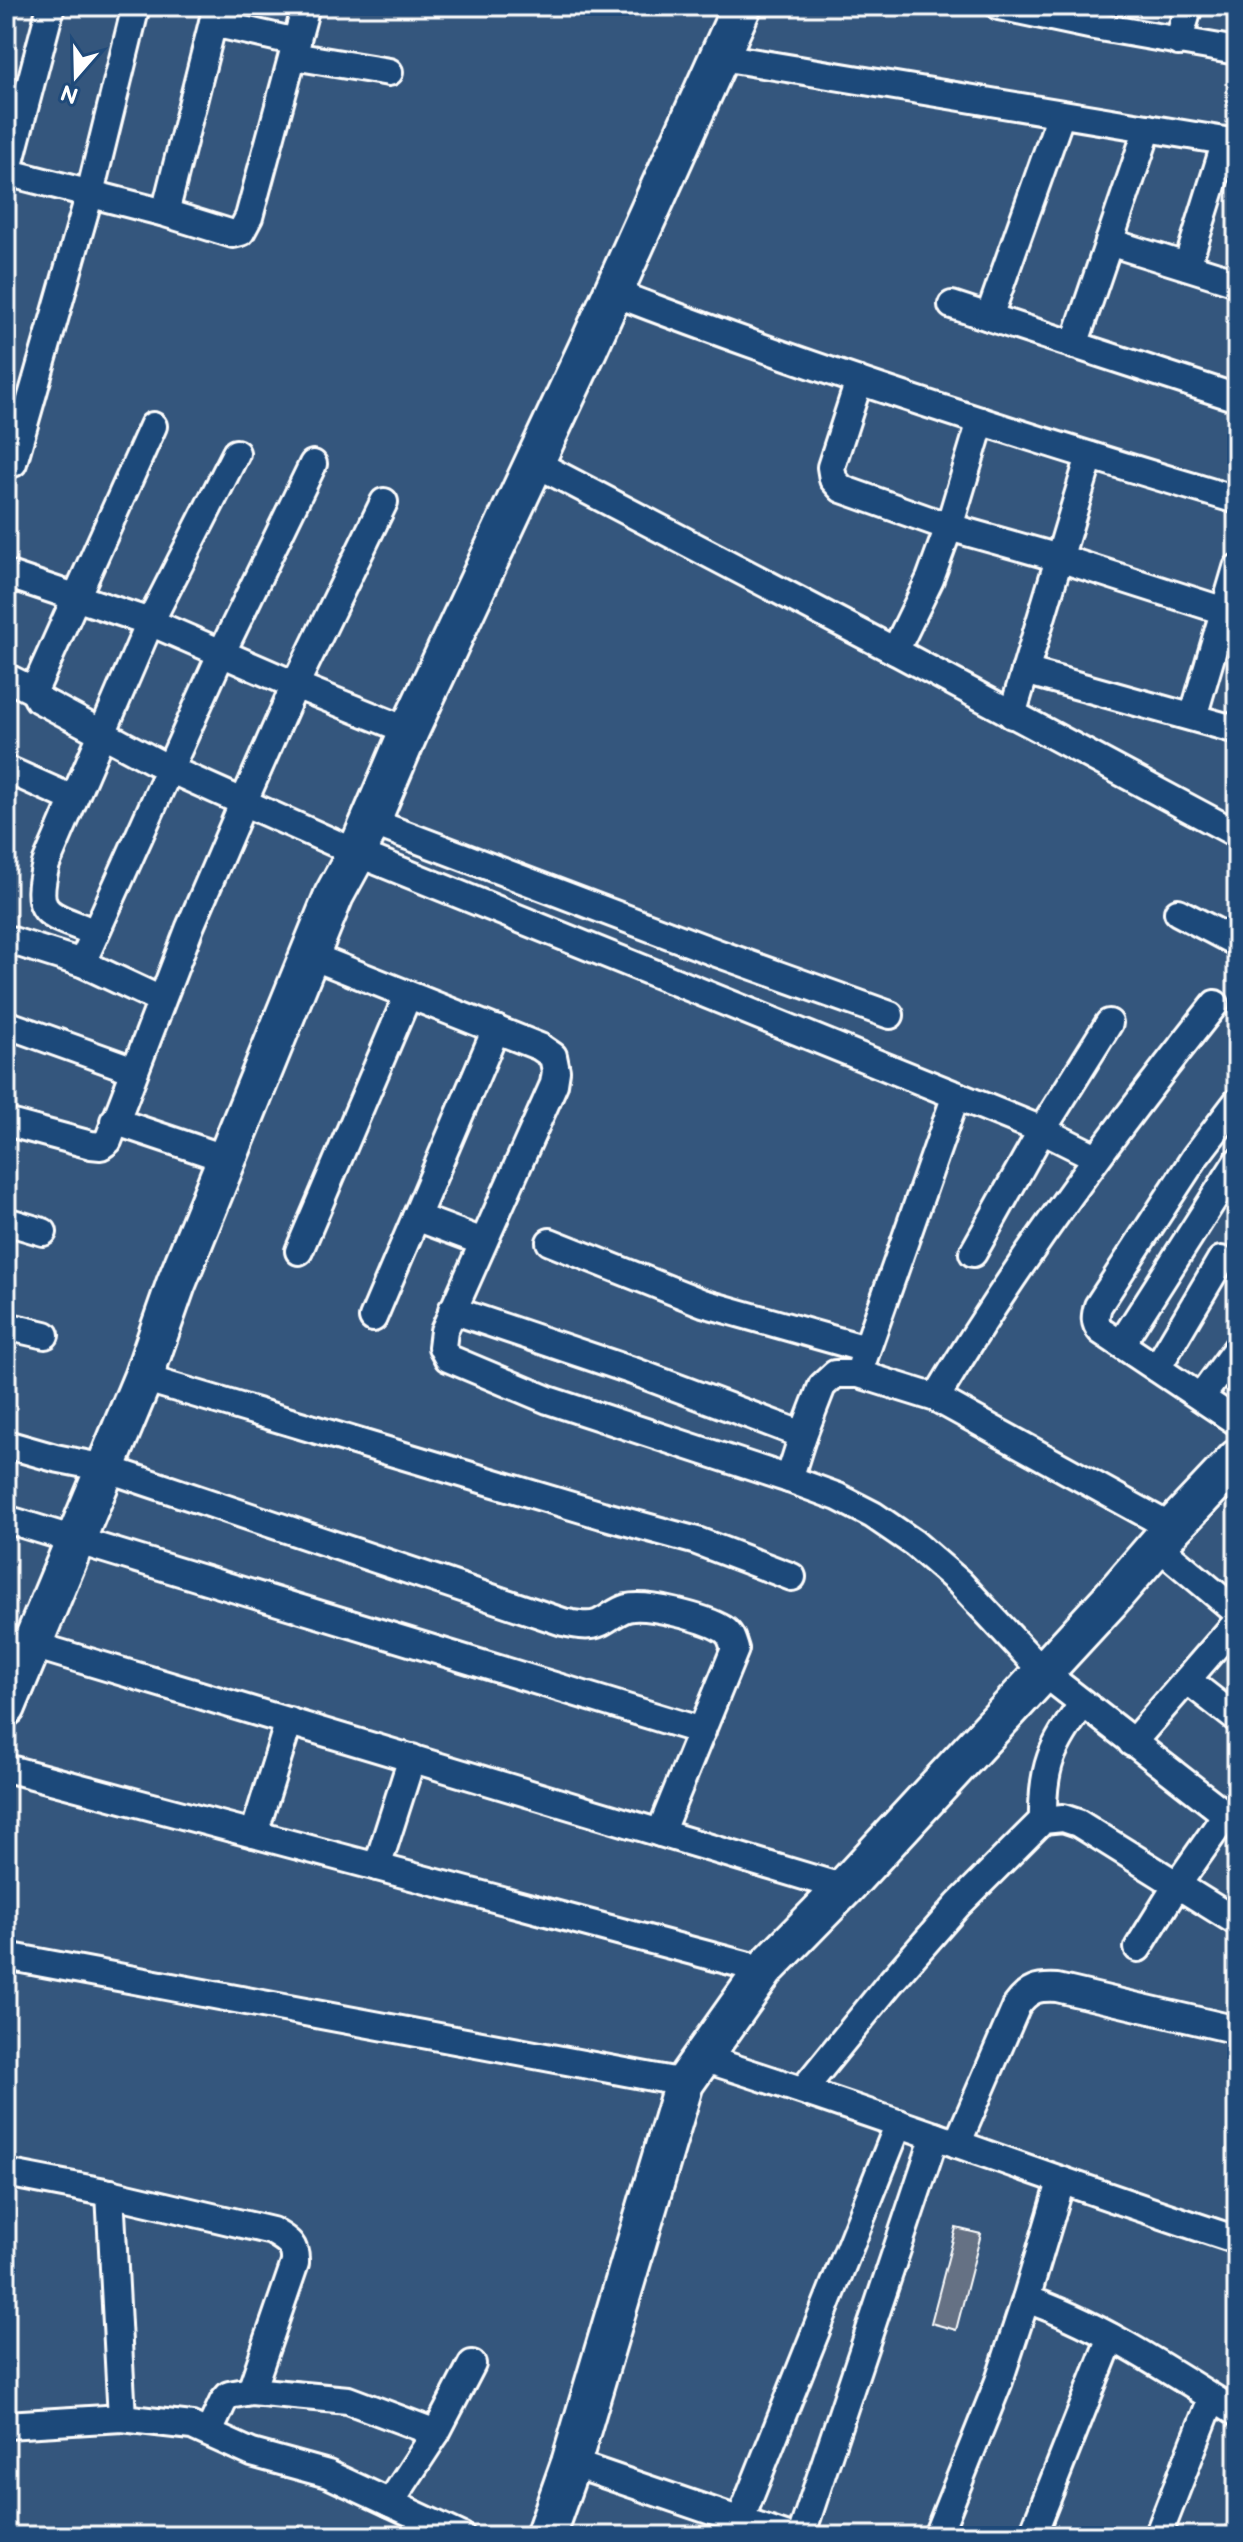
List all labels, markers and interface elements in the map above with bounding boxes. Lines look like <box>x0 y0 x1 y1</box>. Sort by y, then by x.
north arrow <box>36 36 116 116</box>
text: N <box>57 78 82 109</box>

